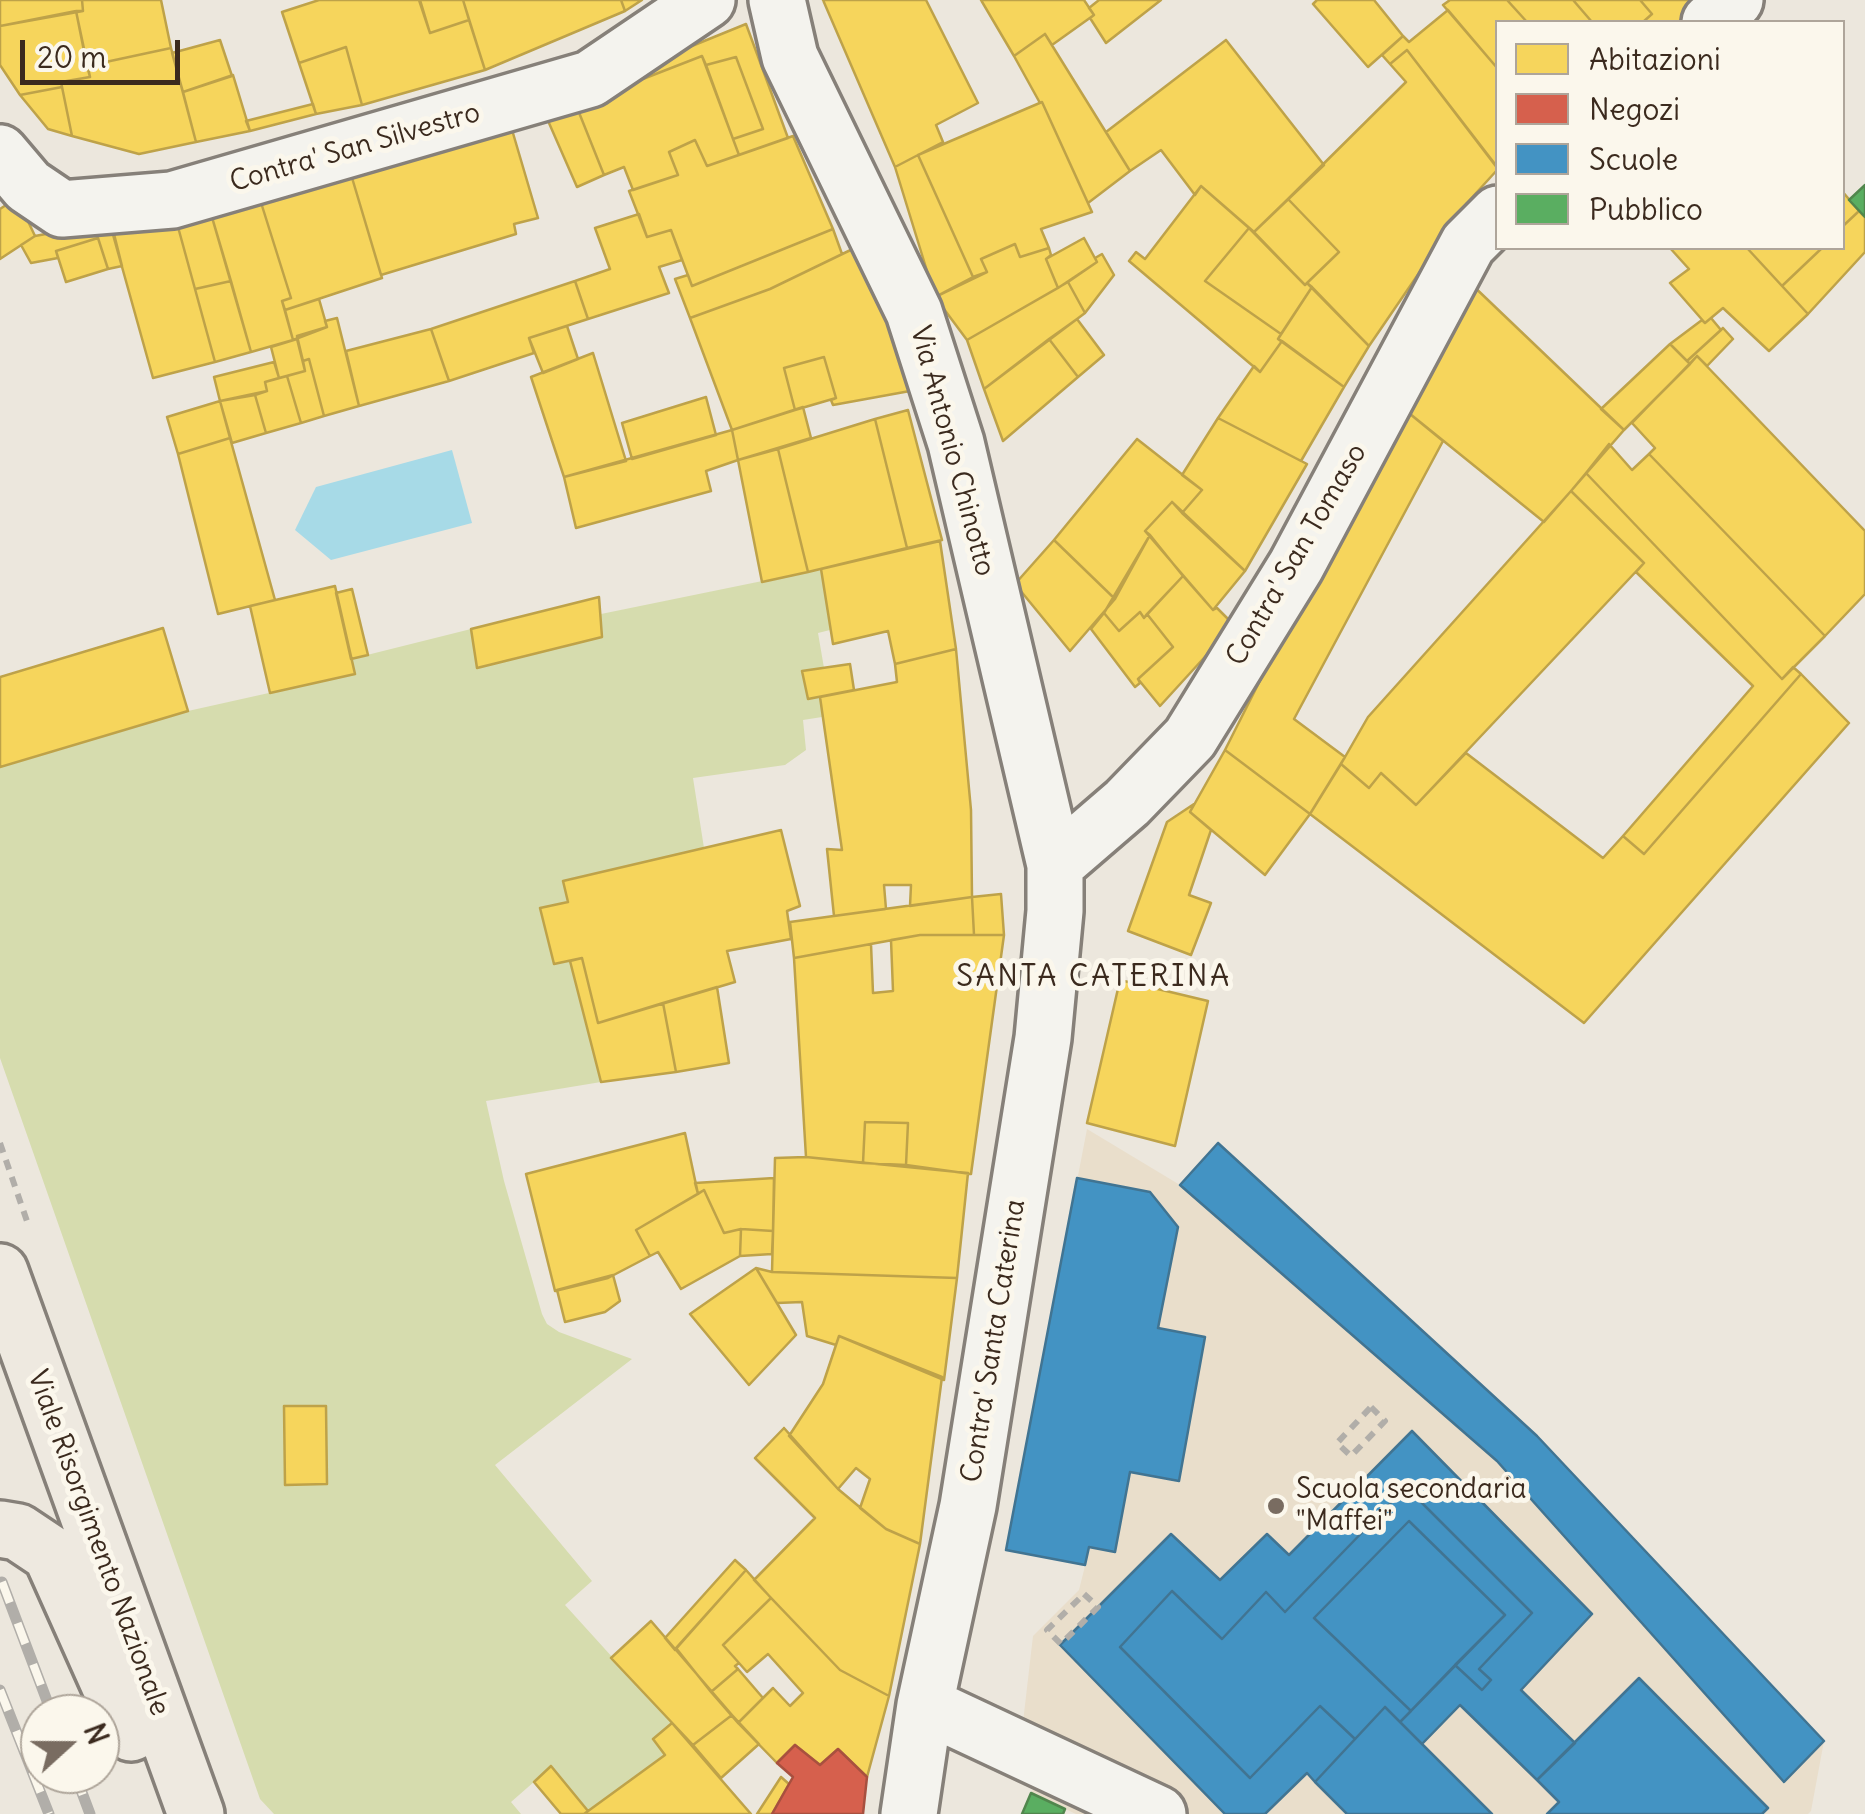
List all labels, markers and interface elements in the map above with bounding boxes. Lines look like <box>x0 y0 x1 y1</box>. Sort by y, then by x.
scale bar <box>25 20 185 82</box>
legend <box>1495 20 1845 250</box>
text: 20 m <box>37 38 107 76</box>
text: Abitazioni <box>1589 40 1721 78</box>
text: Negozi <box>1589 90 1680 128</box>
street label: Contra' San Silvestro <box>226 96 484 200</box>
text: Scuole <box>1589 140 1678 178</box>
text: Pubblico <box>1589 190 1703 228</box>
street label: Via Antonio Chinotto <box>902 322 1002 580</box>
street label: Contra' San Tomaso <box>1220 438 1374 672</box>
district label: SANTA CATERINA <box>956 959 1232 995</box>
street label: Contra' Santa Caterina <box>955 1197 1033 1485</box>
street label: Viale Risorgimento Nazionale <box>20 1366 176 1720</box>
place label: Scuola secondaria "Maffei" <box>1296 1473 1527 1539</box>
marker: Scuola secondaria "Maffei" <box>1265 1495 1287 1517</box>
north arrow <box>20 1694 120 1794</box>
text: N <box>76 1718 116 1749</box>

